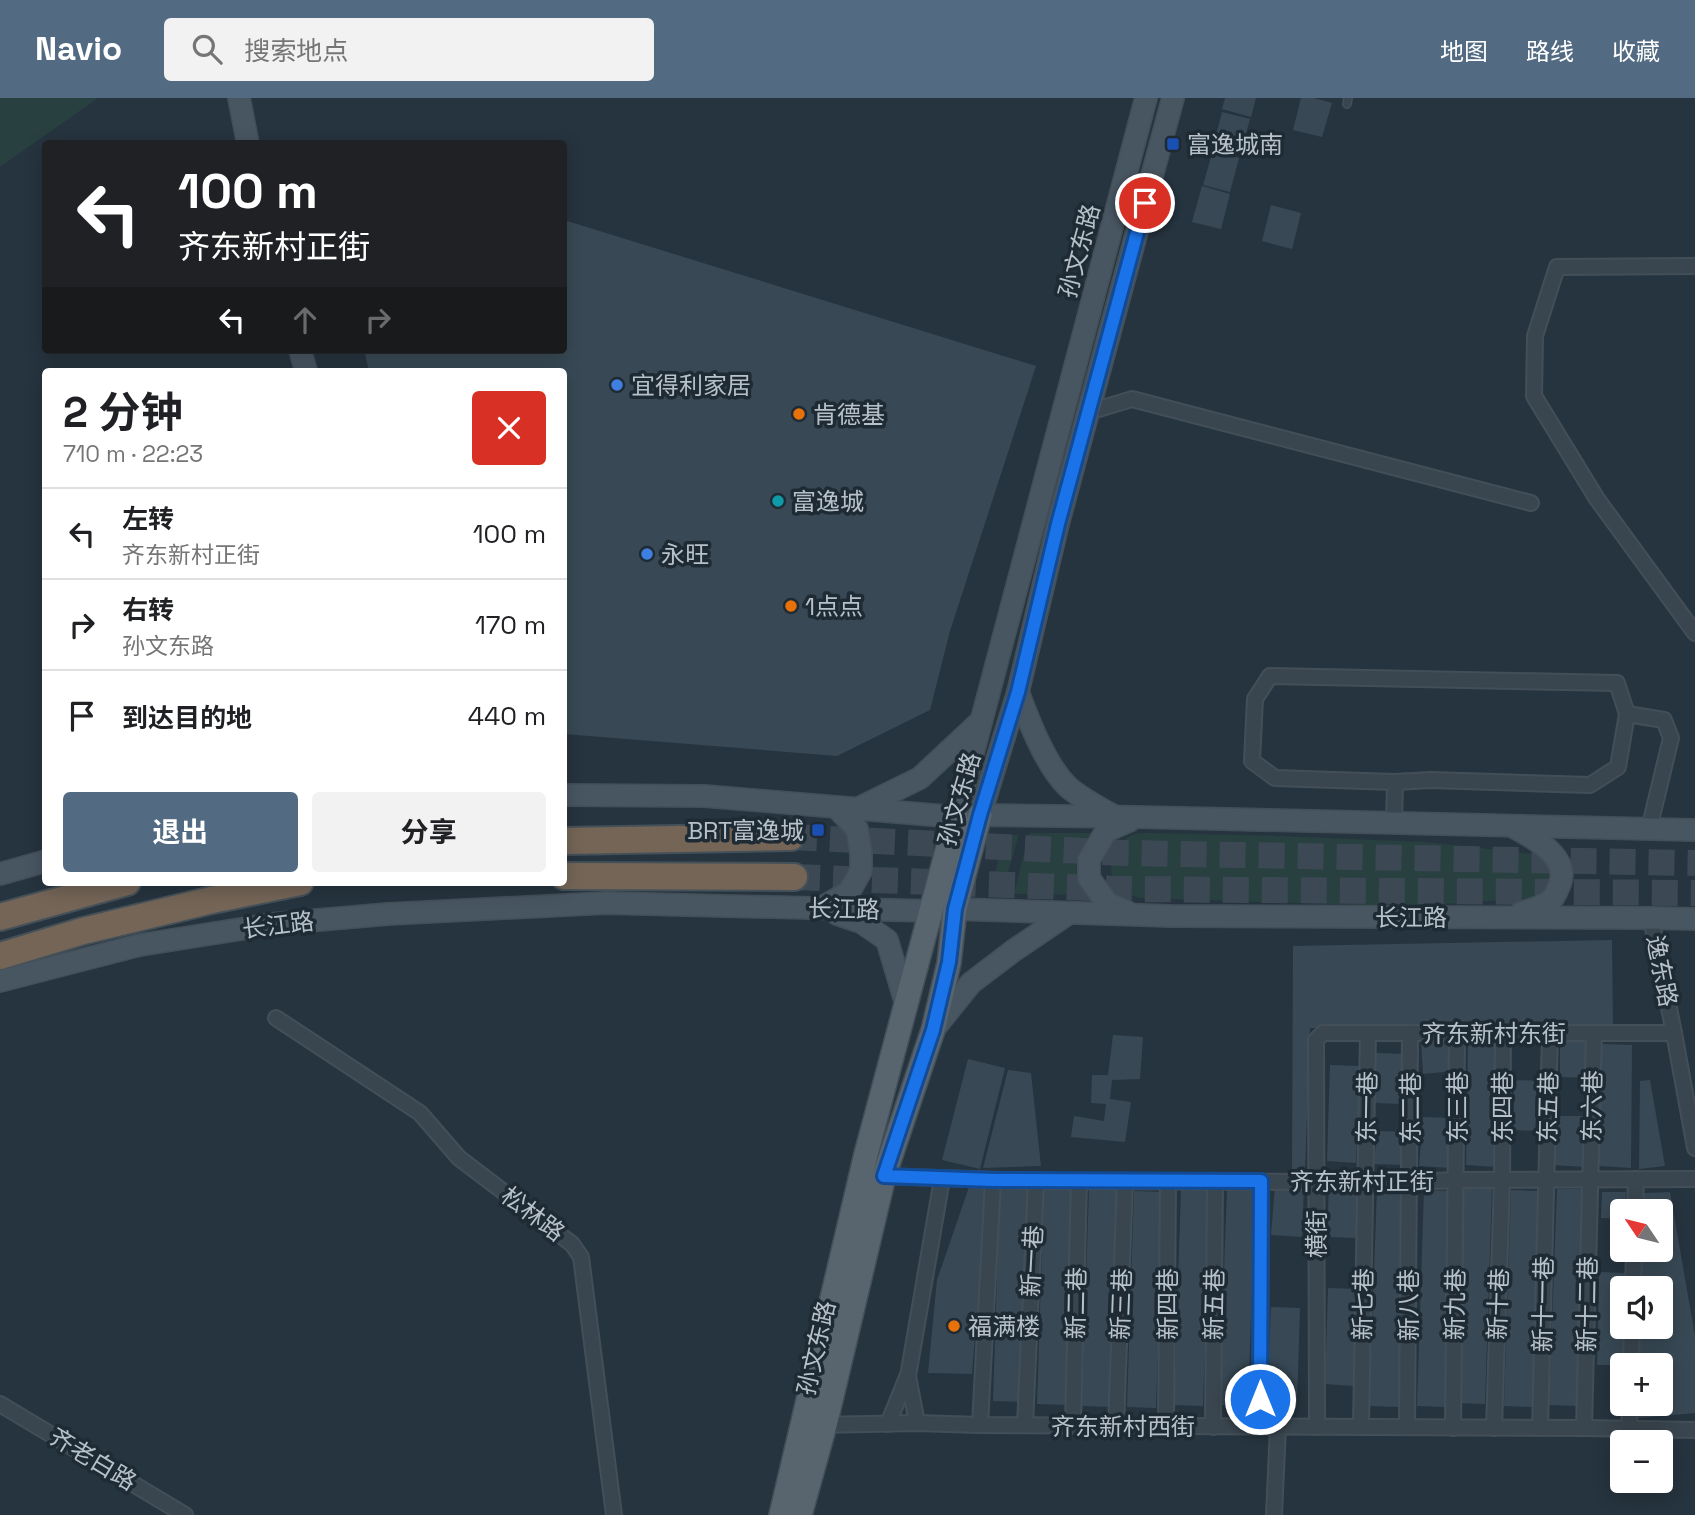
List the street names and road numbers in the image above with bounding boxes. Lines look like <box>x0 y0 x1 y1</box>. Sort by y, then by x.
street label: 孙文东路 <box>1052 201 1106 301</box>
street label: 孙文东路 <box>931 749 987 849</box>
street label: 长江路 <box>808 893 880 925</box>
street label: 长江路 <box>1375 902 1447 933</box>
street label: 长江路 <box>240 905 316 945</box>
street label: 逸东路 <box>1640 933 1684 1009</box>
street label: 齐东新村东街 <box>1422 1018 1566 1049</box>
street label: 东六巷 <box>1576 1070 1608 1142</box>
street label: 东一巷 <box>1351 1071 1383 1143</box>
street label: 东三巷 <box>1442 1071 1473 1143</box>
street label: 东四巷 <box>1487 1071 1518 1143</box>
street label: 东五巷 <box>1532 1071 1564 1143</box>
street label: 东二巷 <box>1395 1072 1426 1144</box>
street label: 齐东新村正街 <box>1290 1166 1434 1197</box>
street label: 松林路 <box>495 1180 571 1248</box>
street label: 横街 <box>1301 1210 1332 1258</box>
street label: 新一巷 <box>1015 1224 1049 1298</box>
street label: 新十一巷 <box>1527 1256 1559 1352</box>
street label: 新十二巷 <box>1571 1256 1603 1352</box>
street label: 新二巷 <box>1060 1267 1092 1339</box>
street label: 新三巷 <box>1104 1267 1138 1341</box>
street label: 新十巷 <box>1481 1267 1515 1341</box>
street label: 新四巷 <box>1152 1268 1183 1340</box>
street label: 新五巷 <box>1198 1268 1230 1340</box>
street label: 新七巷 <box>1347 1268 1379 1340</box>
street label: 新九巷 <box>1439 1268 1471 1340</box>
street label: 新八巷 <box>1393 1269 1424 1341</box>
street label: 孙文东路 <box>790 1298 842 1398</box>
street label: 齐东新村西街 <box>1051 1411 1195 1442</box>
street label: 齐老白路 <box>44 1421 142 1497</box>

